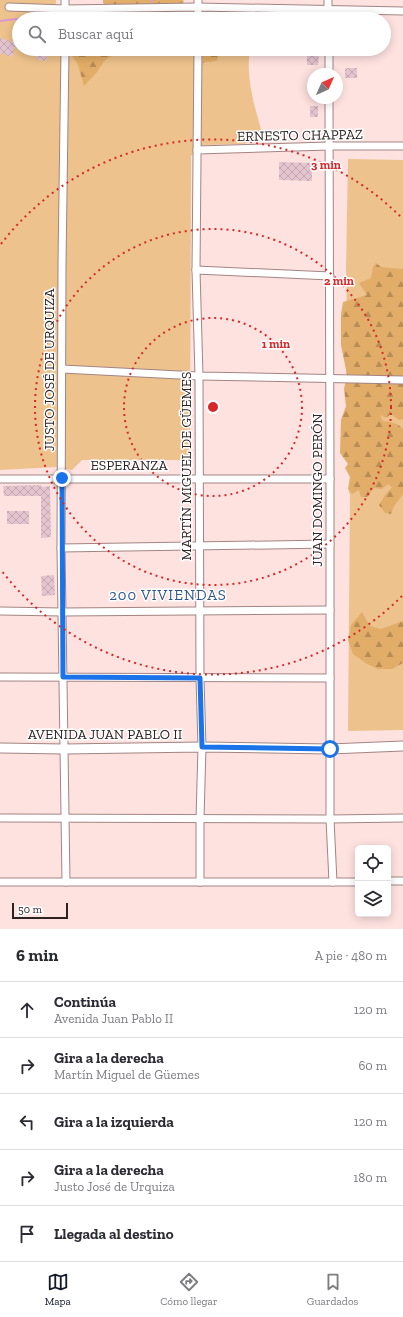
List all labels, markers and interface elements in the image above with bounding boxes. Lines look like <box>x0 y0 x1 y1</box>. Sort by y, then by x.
search box <box>12 12 391 56</box>
icon: search <box>26 23 48 45</box>
text: Buscar aquí <box>58 25 134 43</box>
north arrow <box>307 68 343 104</box>
street label: ERNESTO CHAPPAZ <box>237 126 363 145</box>
text: 3 min <box>311 158 341 172</box>
text: 2 min <box>324 274 354 288</box>
street label: JUSTO JOSÉ DE URQUIZA <box>41 288 58 451</box>
text: 1 min <box>262 337 290 351</box>
street label: MARTÍN MIGUEL DE GÜEMES <box>178 372 195 560</box>
centre of rings <box>206 400 220 414</box>
street label: JUAN DOMINGO PERÓN <box>309 413 326 567</box>
street label: ESPERANZA <box>90 457 168 474</box>
route end <box>53 469 71 487</box>
district label: 200 VIVIENDAS <box>109 586 227 604</box>
street label: AVENIDA JUAN PABLO II <box>28 726 182 743</box>
route start <box>321 740 339 758</box>
map controls <box>355 845 391 917</box>
button: locate <box>355 845 391 881</box>
button: layers <box>355 881 391 917</box>
scale bar <box>12 901 68 920</box>
text: 50 m <box>18 903 42 916</box>
text: 6 min <box>16 945 58 965</box>
text: A pie · 480 m <box>315 948 387 963</box>
text: Continúa <box>54 993 116 1011</box>
icon: ahead <box>16 999 38 1021</box>
text: 120 m <box>354 1002 387 1017</box>
text: Avenida Juan Pablo II <box>54 1011 173 1026</box>
text: Gira a la derecha <box>54 1049 164 1067</box>
icon: right <box>16 1055 38 1077</box>
text: 60 m <box>358 1058 387 1073</box>
text: Martín Miguel de Güemes <box>54 1067 200 1082</box>
icon: left <box>16 1111 38 1133</box>
text: Gira a la izquierda <box>54 1113 174 1131</box>
text: 120 m <box>354 1114 387 1129</box>
text: Gira a la derecha <box>54 1161 164 1179</box>
icon: right <box>16 1167 38 1189</box>
text: 180 m <box>353 1170 387 1185</box>
text: Justo José de Urquiza <box>54 1179 175 1194</box>
icon: arrive <box>16 1223 38 1245</box>
text: Llegada al destino <box>54 1225 174 1243</box>
tab: Mapa <box>45 1271 71 1308</box>
tab: Cómo llegar <box>160 1271 218 1308</box>
tab: Guardados <box>307 1271 358 1308</box>

